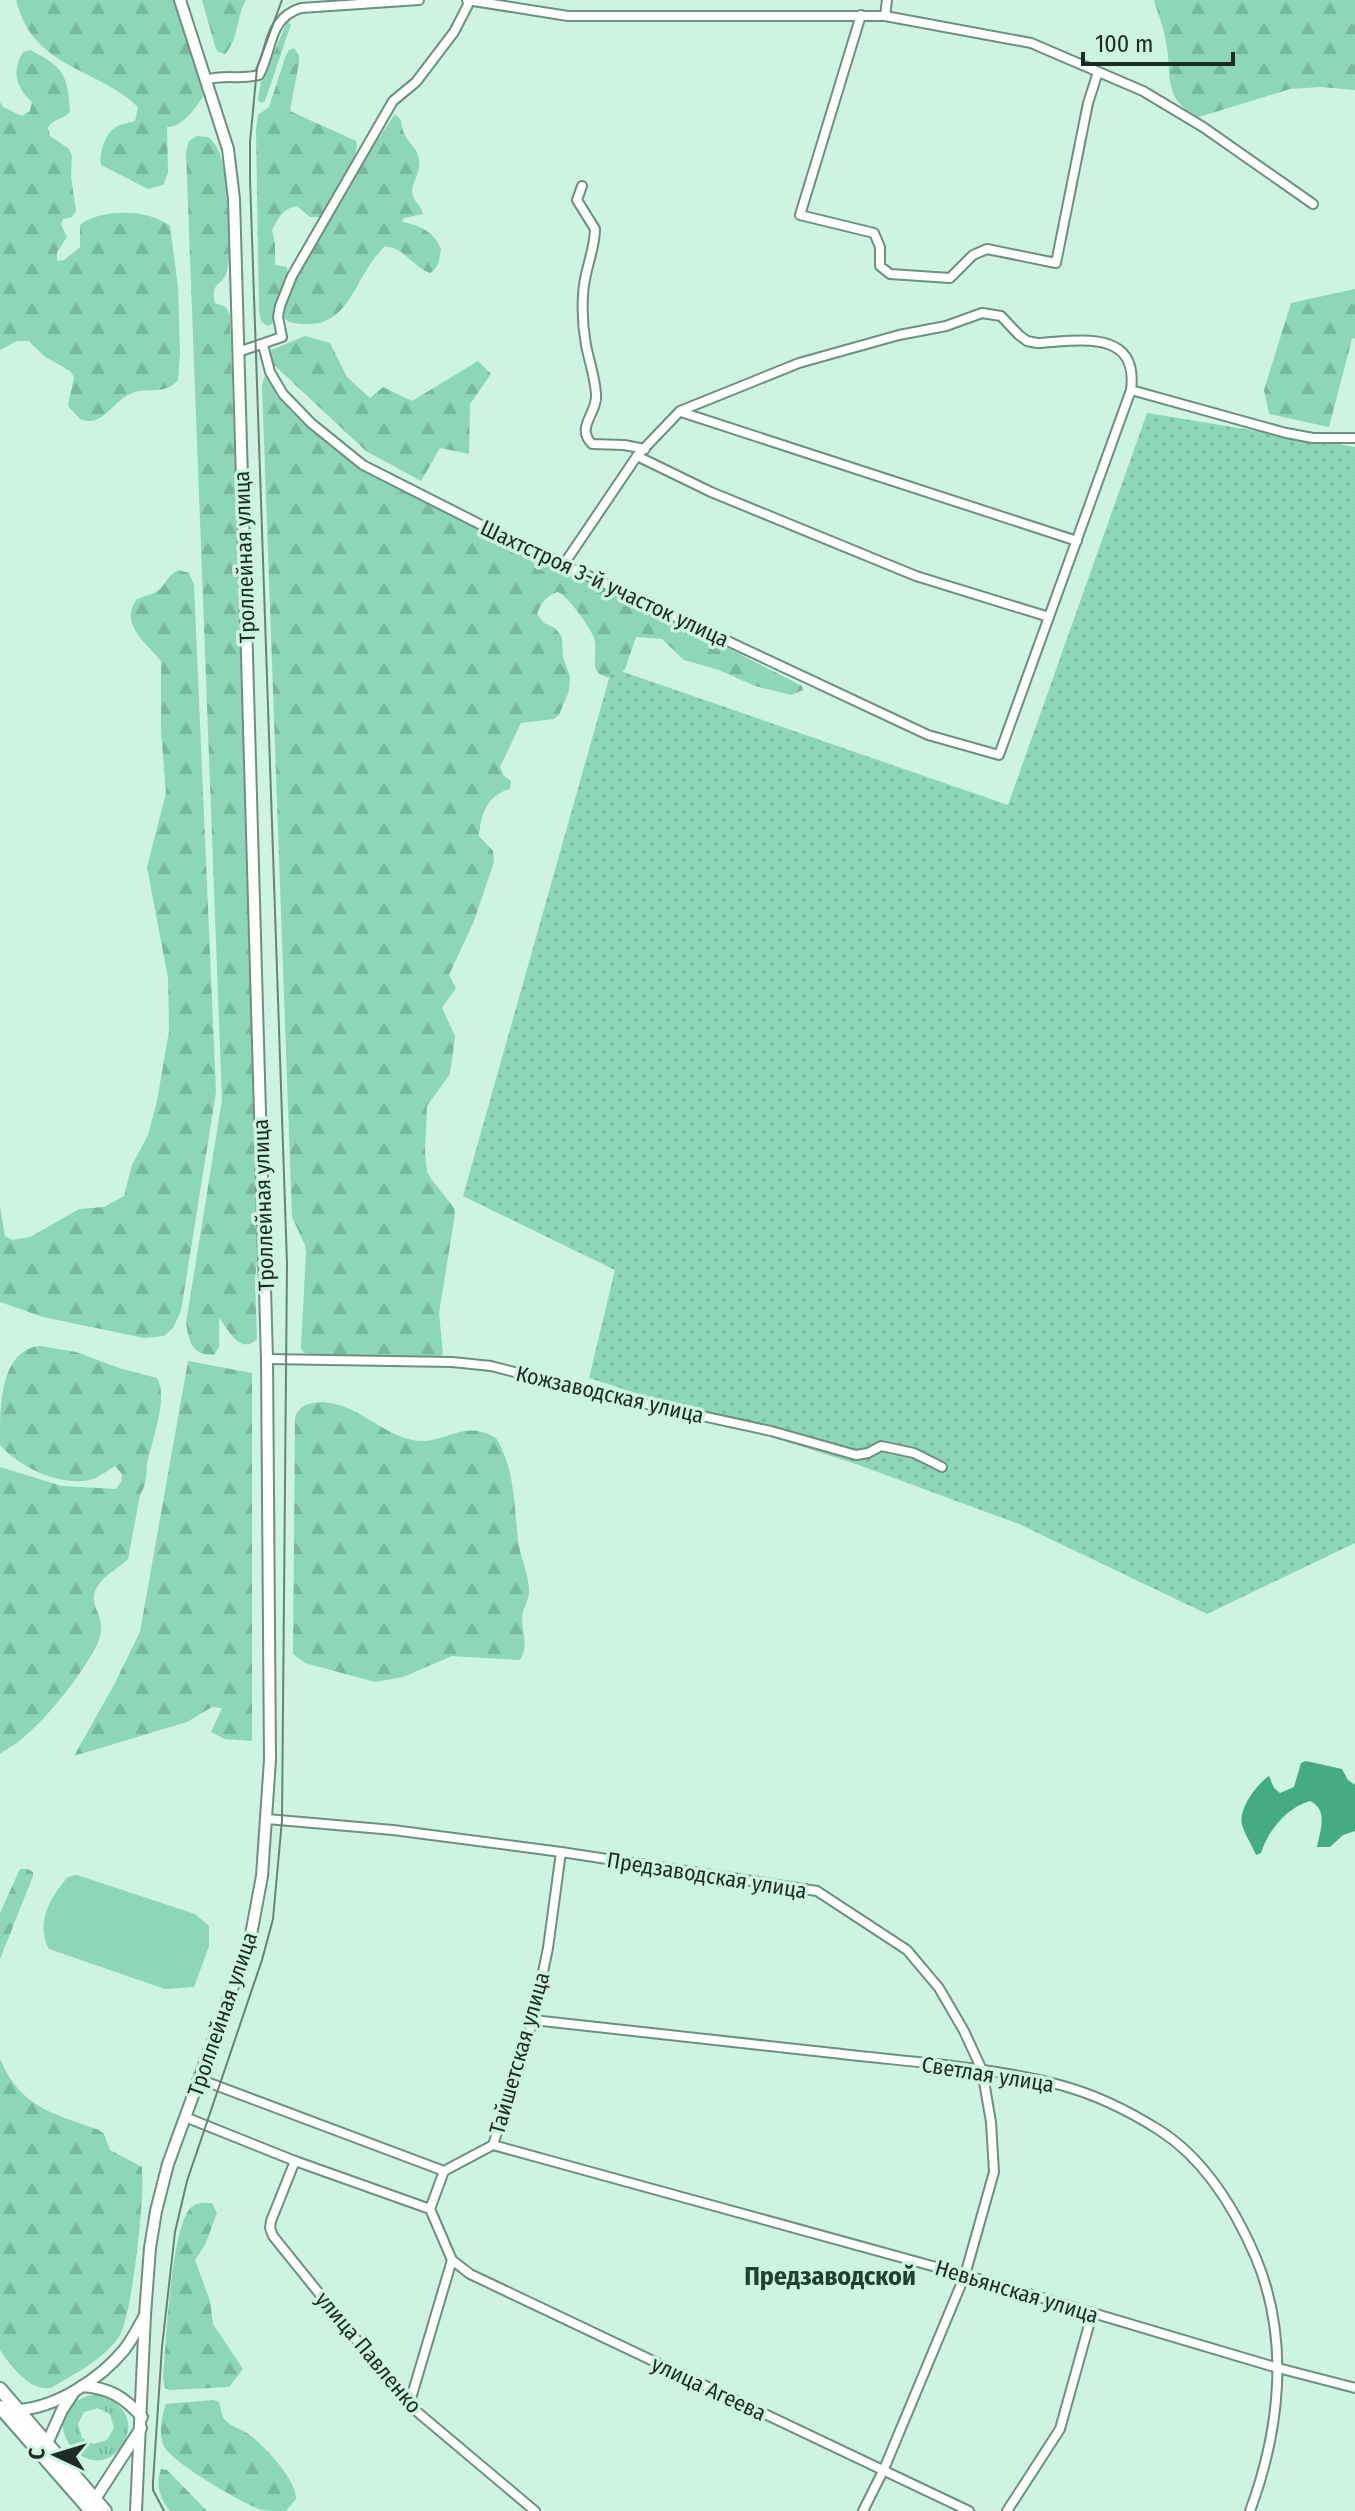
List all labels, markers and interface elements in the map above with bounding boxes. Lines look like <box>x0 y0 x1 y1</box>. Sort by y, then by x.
scale bar <box>1083 16 1233 66</box>
text: 100 m <box>1095 30 1153 58</box>
street label: Троллейная улица <box>228 470 261 644</box>
street label: Шахтстроя 3-й участок улица <box>476 514 733 653</box>
street label: Троллейная улица <box>247 1118 280 1292</box>
street label: Кожзаводская улица <box>513 1360 706 1429</box>
street label: Предзаводская улица <box>605 1846 809 1905</box>
street label: Троллейная улица <box>182 1928 263 2100</box>
street label: Тайшетская улица <box>483 1969 556 2137</box>
street label: Светлая улица <box>920 2051 1056 2098</box>
street label: Невьянская улица <box>932 2254 1102 2329</box>
district label: Предзаводской <box>744 2261 916 2292</box>
street label: улица Павленко <box>310 2286 427 2419</box>
street label: улица Агеева <box>647 2350 770 2427</box>
north arrow <box>16 2415 96 2495</box>
text: С <box>23 2446 50 2460</box>

